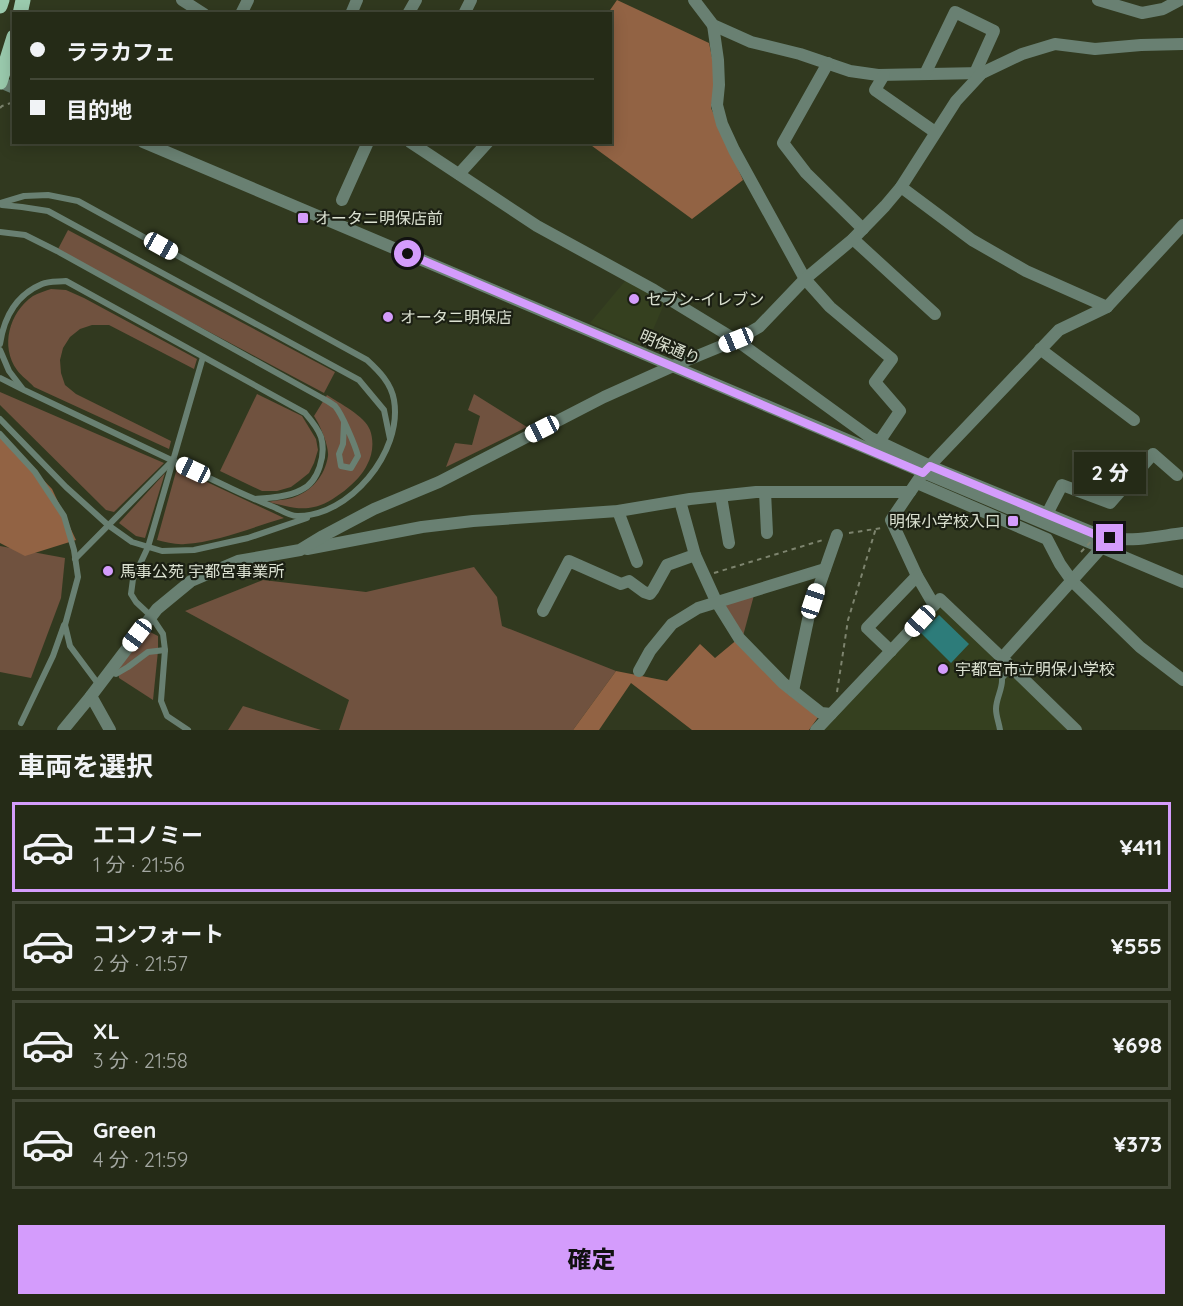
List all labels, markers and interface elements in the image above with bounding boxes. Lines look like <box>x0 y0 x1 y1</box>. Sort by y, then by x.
text: ララカフェ <box>66 38 176 66</box>
text: 目的地 <box>66 96 132 124</box>
place label: オータニ明保店前 <box>315 208 443 228</box>
marker: オータニ明保店前 <box>296 211 310 225</box>
car <box>141 229 181 263</box>
route start <box>394 240 421 267</box>
place label: セブン-イレブン <box>646 289 764 309</box>
marker: セブン-イレブン <box>627 292 641 306</box>
place label: オータニ明保店 <box>400 307 512 327</box>
marker: オータニ明保店 <box>381 310 395 324</box>
street label: 明保通り <box>637 325 703 369</box>
car <box>716 325 756 355</box>
car <box>522 413 562 445</box>
callout: 2 分 <box>1074 451 1146 493</box>
car <box>173 454 213 486</box>
text: 2 分 <box>1092 460 1128 485</box>
place label: 明保小学校入口 <box>889 511 1001 531</box>
marker: 明保小学校入口 <box>1006 514 1020 528</box>
route end <box>1096 524 1123 551</box>
place label: 馬事公苑 宇都宮事業所 <box>120 561 284 581</box>
marker: 馬事公苑 宇都宮事業所 <box>101 564 115 578</box>
car <box>799 581 827 621</box>
car <box>901 602 939 640</box>
car <box>119 615 155 655</box>
place label: 宇都宮市立明保小学校 <box>955 659 1115 679</box>
marker: 宇都宮市立明保小学校 <box>936 662 950 676</box>
text: 車両を選択 <box>18 749 153 783</box>
icon: car <box>21 820 75 874</box>
text: エコノミー <box>93 821 203 849</box>
text: ¥411 <box>1119 833 1162 861</box>
text: 1 分 · 21:56 <box>93 852 185 877</box>
icon: car <box>21 919 75 973</box>
text: コンフォート <box>93 920 224 948</box>
text: ¥555 <box>1111 932 1162 960</box>
text: 2 分 · 21:57 <box>93 951 188 976</box>
text: XL <box>93 1017 120 1045</box>
icon: car <box>21 1018 75 1072</box>
text: ¥698 <box>1112 1031 1162 1059</box>
text: 3 分 · 21:58 <box>93 1048 188 1073</box>
text: Green <box>93 1116 156 1144</box>
icon: car <box>21 1117 75 1171</box>
text: ¥373 <box>1113 1130 1162 1158</box>
text: 4 分 · 21:59 <box>93 1147 188 1172</box>
button: 確定 <box>18 1225 1165 1294</box>

